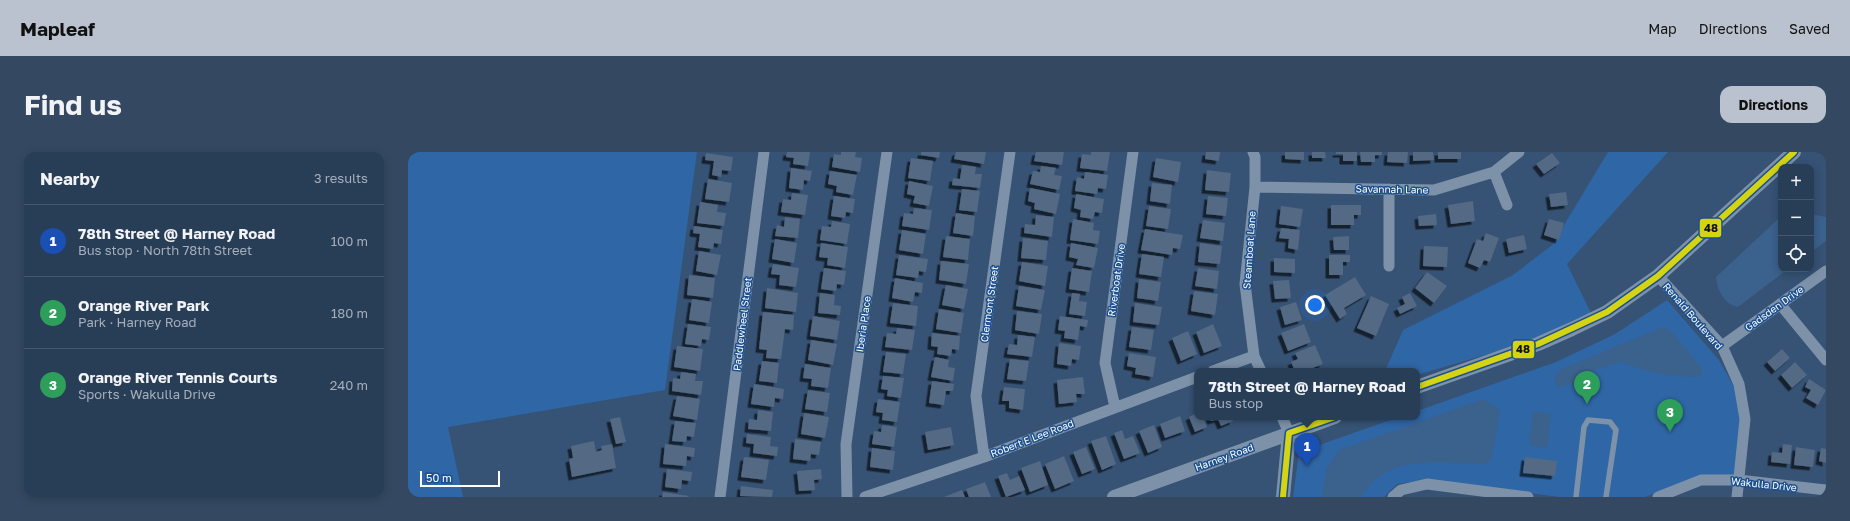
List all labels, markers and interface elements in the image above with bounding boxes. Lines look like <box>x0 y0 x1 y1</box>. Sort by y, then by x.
text: Mapleaf <box>20 17 95 40</box>
text: Map <box>1648 20 1677 37</box>
text: Directions <box>1699 20 1767 37</box>
text: Saved <box>1789 20 1830 37</box>
button: Directions <box>1720 86 1826 123</box>
text: Find us <box>24 88 122 121</box>
map controls <box>1778 164 1814 272</box>
button: + <box>1778 164 1814 200</box>
text: Nearby <box>40 168 100 189</box>
text: 3 results <box>314 170 368 186</box>
street label: Savannah Lane <box>1355 182 1429 196</box>
button: − <box>1778 200 1814 236</box>
street label: Steamboat Lane <box>1240 210 1258 289</box>
line badge: 48 <box>1699 218 1722 238</box>
text: 48 <box>1704 221 1718 234</box>
text: 78th Street @ Harney Road <box>78 224 275 242</box>
text: 1 <box>50 233 56 249</box>
text: 100 m <box>331 233 368 249</box>
button: locate <box>1778 236 1814 272</box>
text: Bus stop · North 78th Street <box>78 242 252 258</box>
street label: Riverboat Drive <box>1105 243 1127 317</box>
street label: Clermont Street <box>978 265 1000 343</box>
street label: Paddlewheel Street <box>730 276 754 372</box>
street label: Renald Boulevard <box>1661 280 1725 352</box>
street label: Gadsden Drive <box>1742 283 1806 333</box>
street label: Iberia Place <box>853 295 873 353</box>
your location <box>1305 295 1325 315</box>
text: Orange River Park <box>78 296 210 314</box>
text: 2 <box>49 305 57 321</box>
text: 180 m <box>331 305 368 321</box>
text: Park · Harney Road <box>78 314 197 330</box>
line badge: 48 <box>1512 340 1535 359</box>
text: 48 <box>1516 342 1530 355</box>
text: Orange River Tennis Courts <box>78 368 277 386</box>
popup <box>1194 368 1420 420</box>
pin: 2 <box>1574 371 1600 404</box>
text: 3 <box>49 377 57 393</box>
text: 240 m <box>330 377 368 393</box>
text: 78th Street @ Harney Road <box>1208 377 1406 395</box>
text: Sports · Wakulla Drive <box>78 386 216 402</box>
text: Bus stop <box>1208 395 1263 411</box>
pin: 3 <box>1657 399 1683 432</box>
street label: Robert E Lee Road <box>989 417 1075 459</box>
pin: 1 <box>1294 433 1320 466</box>
street label: Harney Road <box>1193 441 1255 473</box>
scale bar <box>420 469 500 488</box>
text: 50 m <box>426 471 452 484</box>
street label: Wakulla Drive <box>1731 475 1798 493</box>

